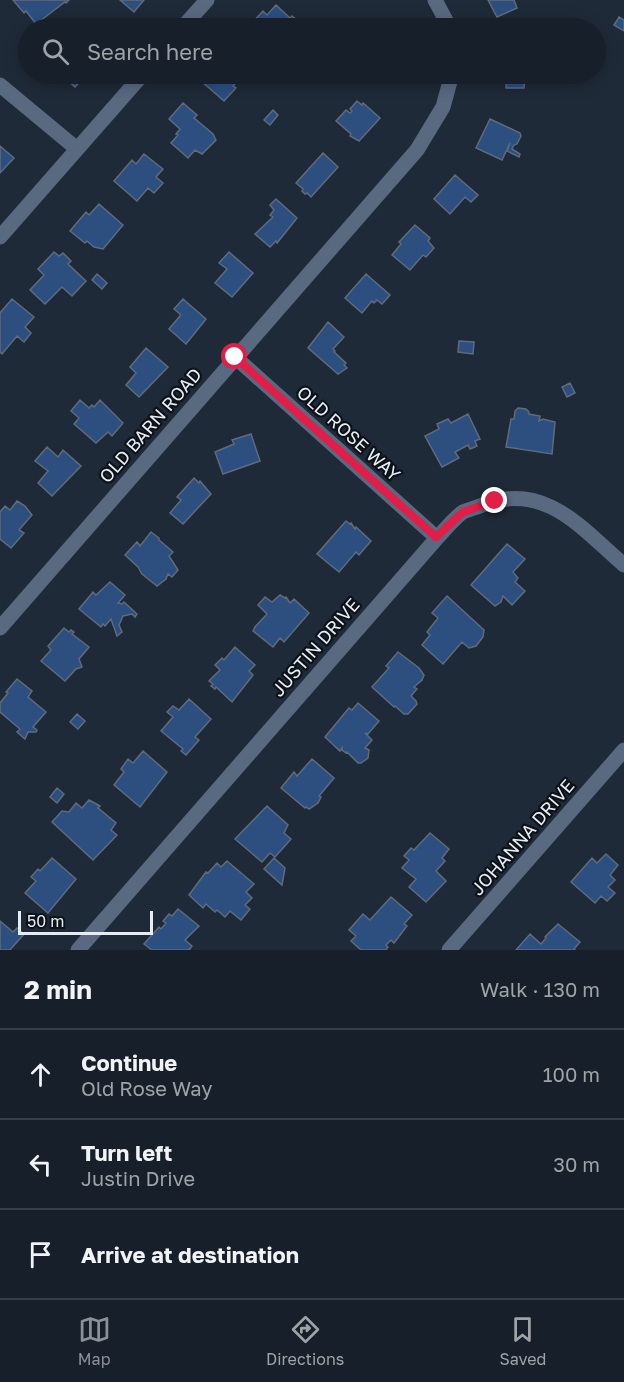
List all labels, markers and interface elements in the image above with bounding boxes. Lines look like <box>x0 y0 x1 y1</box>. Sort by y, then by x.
search box <box>18 18 606 84</box>
icon: search <box>39 35 72 68</box>
text: Search here <box>87 38 213 65</box>
route start <box>221 343 247 369</box>
street label: OLD BARN ROAD <box>94 363 206 487</box>
street label: OLD ROSE WAY <box>293 381 405 485</box>
route end <box>481 487 507 513</box>
street label: JUSTIN DRIVE <box>266 593 364 701</box>
street label: JOHANNA DRIVE <box>466 774 578 900</box>
scale bar <box>18 908 153 936</box>
text: 50 m <box>27 911 64 931</box>
text: 2 min <box>24 974 92 1005</box>
text: Walk · 130 m <box>480 977 600 1001</box>
text: Continue <box>81 1049 177 1076</box>
icon: ahead <box>24 1058 57 1091</box>
text: 100 m <box>543 1062 600 1086</box>
text: Old Rose Way <box>81 1076 212 1100</box>
text: Turn left <box>81 1139 172 1166</box>
icon: left <box>24 1148 57 1181</box>
text: 30 m <box>553 1152 600 1176</box>
text: Justin Drive <box>81 1166 195 1190</box>
icon: arrive <box>24 1238 57 1271</box>
text: Arrive at destination <box>81 1241 299 1268</box>
tab: Map <box>78 1313 111 1369</box>
tab: Directions <box>266 1313 344 1369</box>
tab: Saved <box>500 1313 546 1369</box>

